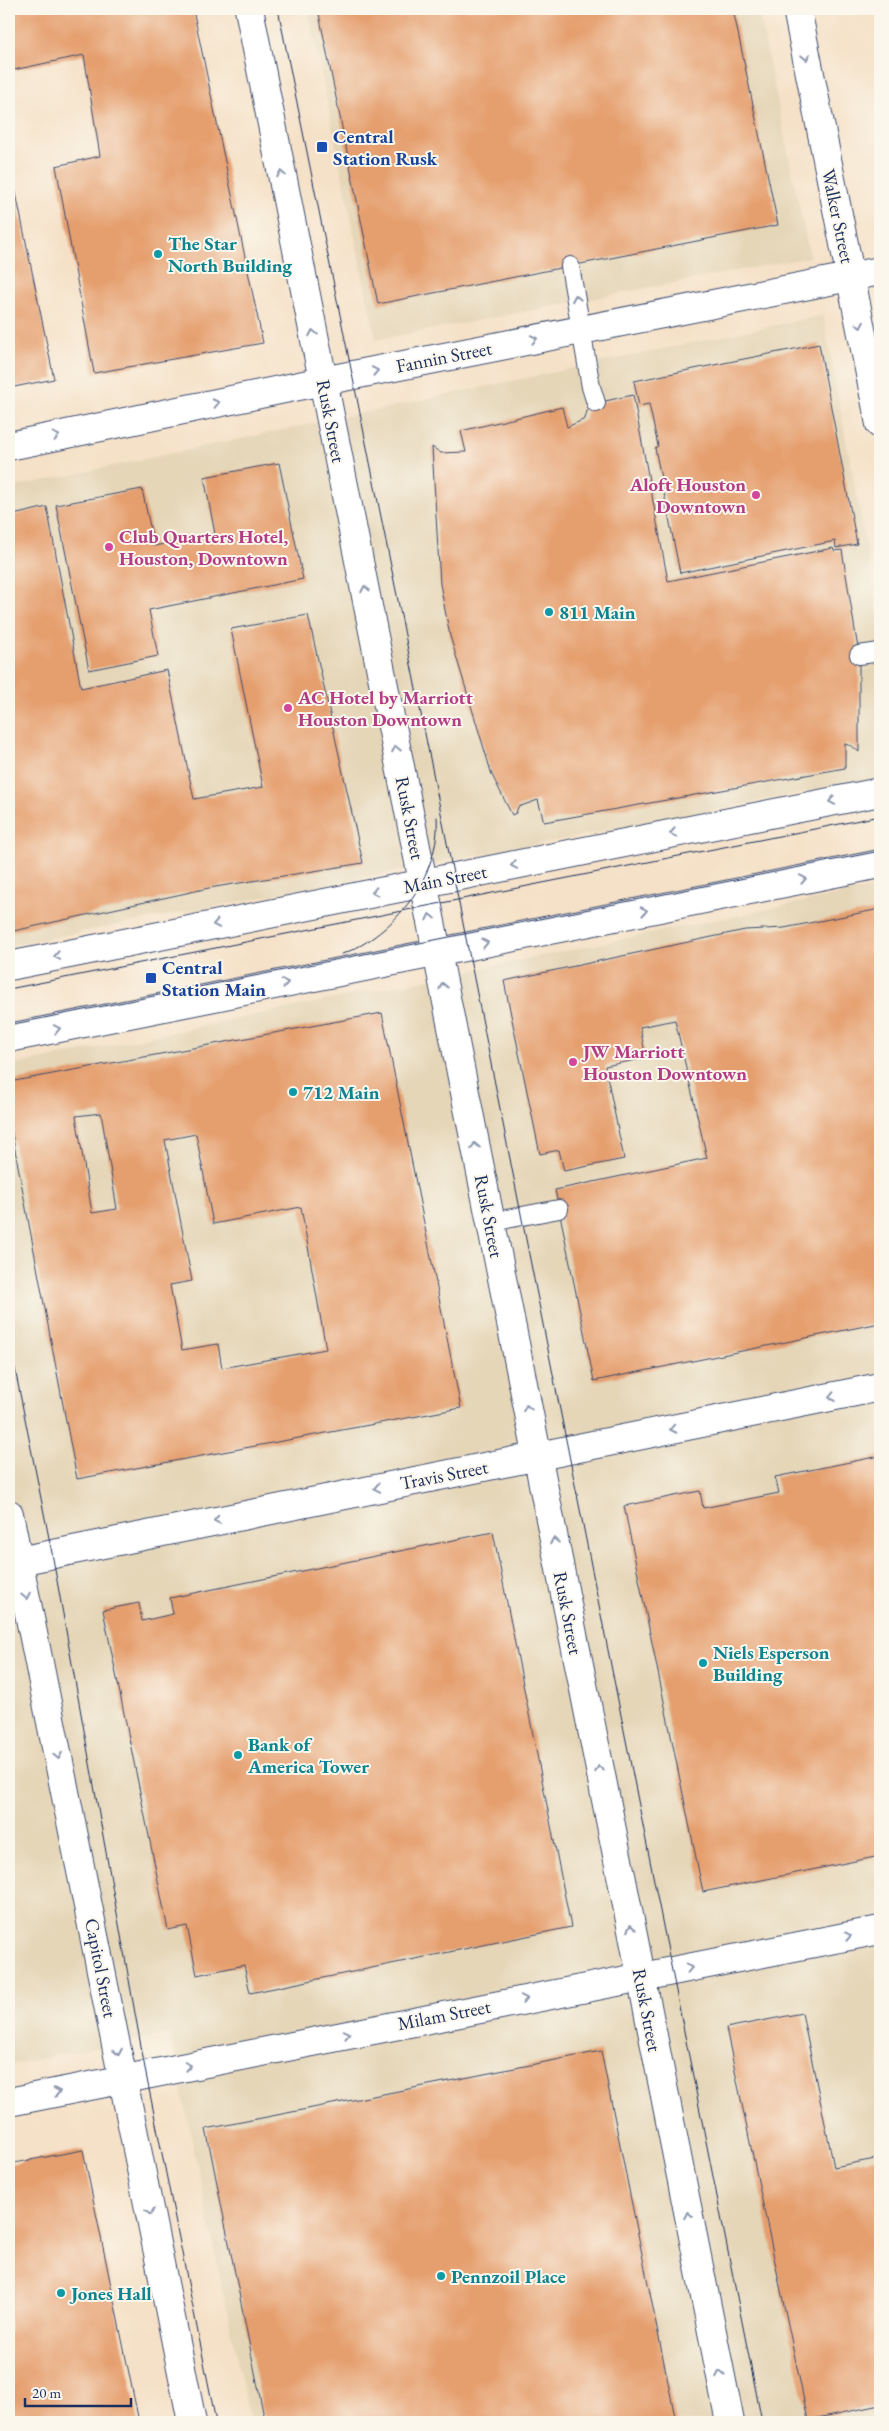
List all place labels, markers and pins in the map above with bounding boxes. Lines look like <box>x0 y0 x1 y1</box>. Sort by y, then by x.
place label: Central Station Rusk <box>333 124 438 171</box>
marker: Central Station Rusk <box>315 140 329 154</box>
place label: The Star North Building <box>168 231 293 278</box>
marker: The Star North Building <box>152 248 164 260</box>
place label: Aloft Houston Downtown <box>629 472 746 519</box>
marker: Aloft Houston Downtown <box>750 489 762 501</box>
place label: Club Quarters Hotel, Houston, Downtown <box>119 524 288 571</box>
marker: Club Quarters Hotel, Houston, Downtown <box>103 541 115 553</box>
place label: 811 Main <box>559 600 636 625</box>
marker: 811 Main <box>543 606 555 618</box>
place label: AC Hotel by Marriott Houston Downtown <box>297 685 473 732</box>
marker: AC Hotel by Marriott Houston Downtown <box>282 702 294 714</box>
place label: Central Station Main <box>162 955 266 1002</box>
marker: Central Station Main <box>144 971 158 985</box>
place label: JW Marriott Houston Downtown <box>581 1039 747 1086</box>
marker: JW Marriott Houston Downtown <box>567 1056 579 1068</box>
place label: 712 Main <box>303 1080 380 1105</box>
marker: 712 Main <box>287 1086 299 1098</box>
place label: Niels Esperson Building <box>713 1640 830 1687</box>
marker: Niels Esperson Building <box>697 1657 709 1669</box>
place label: Bank of America Tower <box>247 1732 369 1779</box>
marker: Bank of America Tower <box>232 1749 244 1761</box>
place label: Pennzoil Place <box>451 2264 566 2289</box>
marker: Pennzoil Place <box>435 2270 447 2282</box>
place label: Jones Hall <box>69 2281 152 2306</box>
marker: Jones Hall <box>55 2287 67 2299</box>

